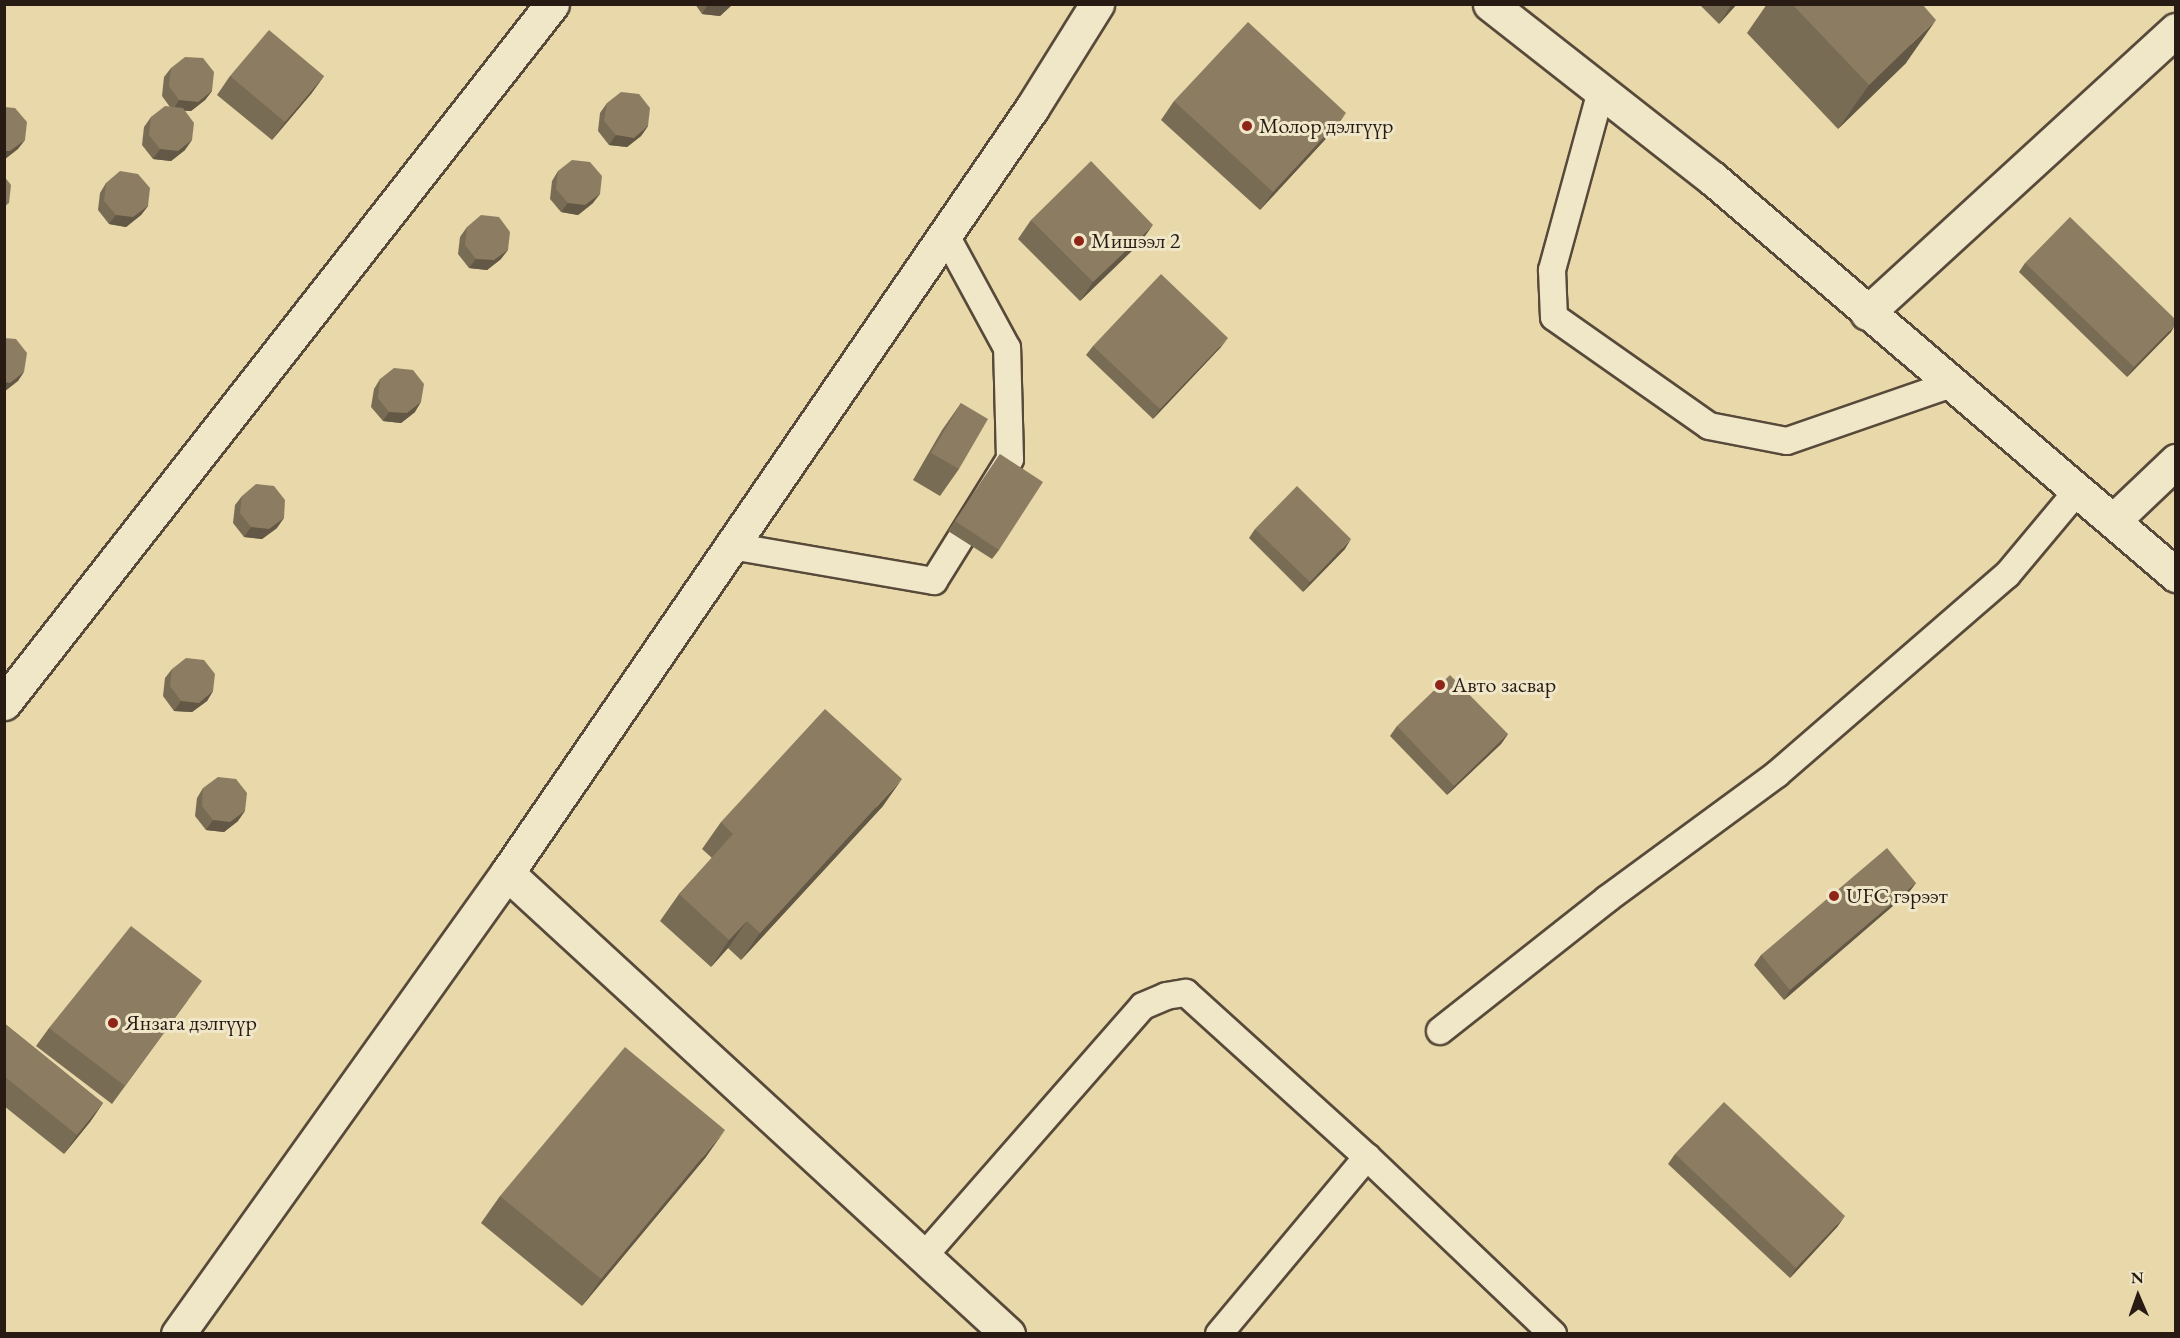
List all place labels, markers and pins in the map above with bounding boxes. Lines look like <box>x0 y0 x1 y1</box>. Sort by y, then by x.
place label: Молор дэлгүүр <box>1259 113 1394 139</box>
marker: Молор дэлгүүр <box>1240 119 1254 133</box>
place label: Мишээл 2 <box>1091 228 1180 254</box>
marker: Мишээл 2 <box>1072 234 1086 248</box>
place label: Авто засвар <box>1452 672 1556 698</box>
marker: Авто засвар <box>1433 678 1447 692</box>
place label: UFC гэрээт <box>1846 883 1948 909</box>
marker: UFC гэрээт <box>1827 889 1841 903</box>
place label: Янзага дэлгүүр <box>125 1010 257 1036</box>
marker: Янзага дэлгүүр <box>106 1016 120 1030</box>

